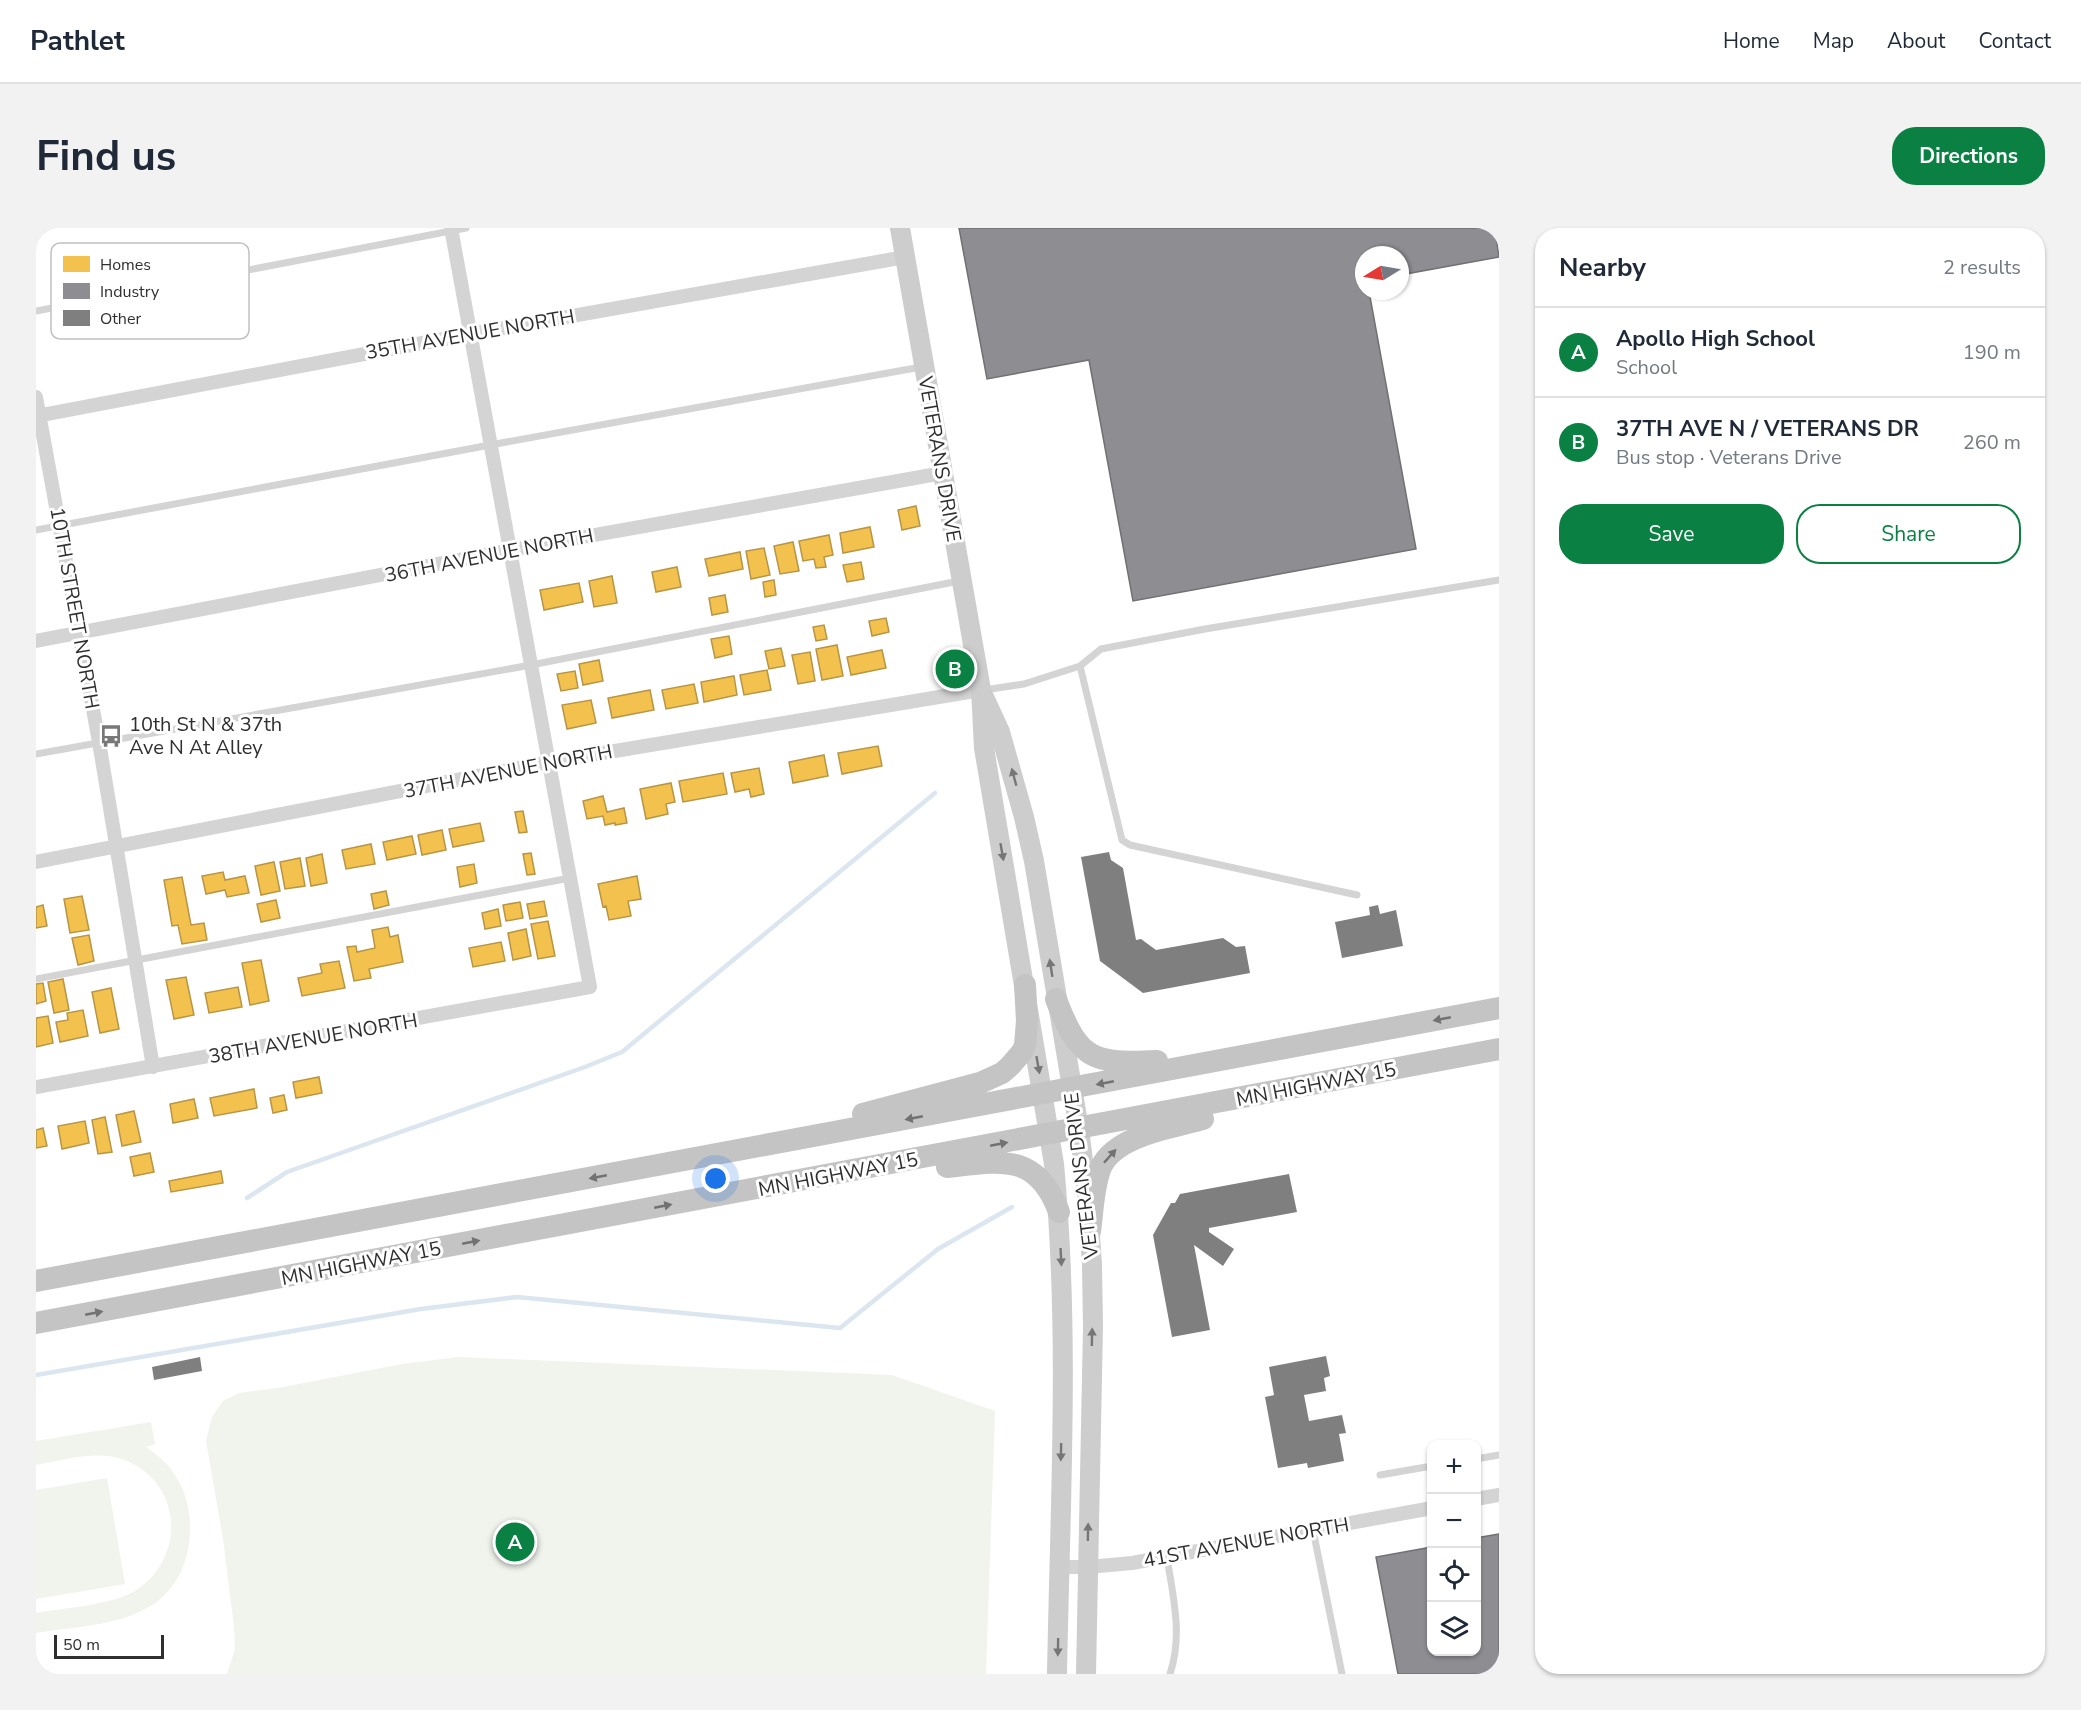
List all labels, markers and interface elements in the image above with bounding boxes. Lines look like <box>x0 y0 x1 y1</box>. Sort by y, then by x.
text: Pathlet <box>30 22 125 60</box>
text: Home <box>1723 27 1780 55</box>
text: Map <box>1813 27 1854 55</box>
text: About <box>1887 27 1945 55</box>
text: Contact <box>1978 27 2051 55</box>
button: Directions <box>1892 127 2045 185</box>
text: Find us <box>36 128 176 185</box>
legend <box>51 243 249 339</box>
north arrow <box>1355 246 1409 300</box>
text: Nearby <box>1559 250 1646 285</box>
text: Homes <box>100 254 151 276</box>
text: 2 results <box>1943 254 2021 281</box>
text: Industry <box>100 281 160 303</box>
street label: 35TH AVENUE NORTH <box>363 303 577 366</box>
text: Other <box>100 308 141 330</box>
text: Apollo High School <box>1616 324 1815 354</box>
text: A <box>1571 339 1586 366</box>
text: 190 m <box>1963 339 2021 366</box>
text: School <box>1616 354 1677 381</box>
street label: VETERANS DRIVE <box>911 373 967 544</box>
text: 37TH AVE N / VETERANS DR <box>1616 414 1919 444</box>
text: B <box>1572 429 1585 456</box>
text: 260 m <box>1963 429 2021 456</box>
text: Bus stop · Veterans Drive <box>1616 444 1842 471</box>
button: Save <box>1559 504 1784 564</box>
button: Share <box>1796 504 2021 564</box>
street label: 10TH STREET NORTH <box>43 505 106 711</box>
street label: 36TH AVENUE NORTH <box>383 522 596 589</box>
pin: B <box>936 646 974 692</box>
place label: 10th St N & 37th Ave N At Alley <box>129 711 282 761</box>
bus stop icon: 10th St N & 37th Ave N At Alley <box>98 723 124 749</box>
street label: 37TH AVENUE NORTH <box>402 738 615 805</box>
one-way arrow <box>1008 768 1018 786</box>
one-way arrow <box>998 843 1007 862</box>
one-way arrow <box>1047 958 1056 977</box>
street label: 38TH AVENUE NORTH <box>206 1007 420 1070</box>
one-way arrow <box>1432 1015 1451 1024</box>
one-way arrow <box>1034 1056 1043 1075</box>
street label: MN HIGHWAY 15 <box>1234 1056 1398 1113</box>
one-way arrow <box>1096 1079 1115 1088</box>
street label: VETERANS DRIVE <box>1058 1091 1105 1262</box>
one-way arrow <box>904 1114 923 1123</box>
one-way arrow <box>990 1139 1009 1148</box>
street label: MN HIGHWAY 15 <box>756 1146 920 1203</box>
one-way arrow <box>1103 1149 1116 1164</box>
your location <box>701 1164 730 1193</box>
one-way arrow <box>588 1173 607 1182</box>
one-way arrow <box>653 1202 672 1211</box>
street label: MN HIGHWAY 15 <box>279 1235 443 1292</box>
one-way arrow <box>462 1237 481 1246</box>
one-way arrow <box>1057 1247 1066 1266</box>
one-way arrow <box>84 1308 103 1317</box>
one-way arrow <box>1088 1327 1097 1346</box>
map controls <box>1427 1440 1481 1656</box>
button: + <box>1427 1440 1481 1494</box>
one-way arrow <box>1056 1442 1066 1461</box>
button: − <box>1427 1494 1481 1548</box>
street label: 41ST AVENUE NORTH <box>1141 1511 1351 1574</box>
pin: A <box>496 1520 534 1564</box>
one-way arrow <box>1083 1522 1093 1541</box>
button: locate <box>1427 1548 1481 1602</box>
button: layers <box>1427 1602 1481 1656</box>
scale bar <box>54 1632 164 1660</box>
text: 50 m <box>63 1634 100 1656</box>
one-way arrow <box>1053 1637 1063 1656</box>

